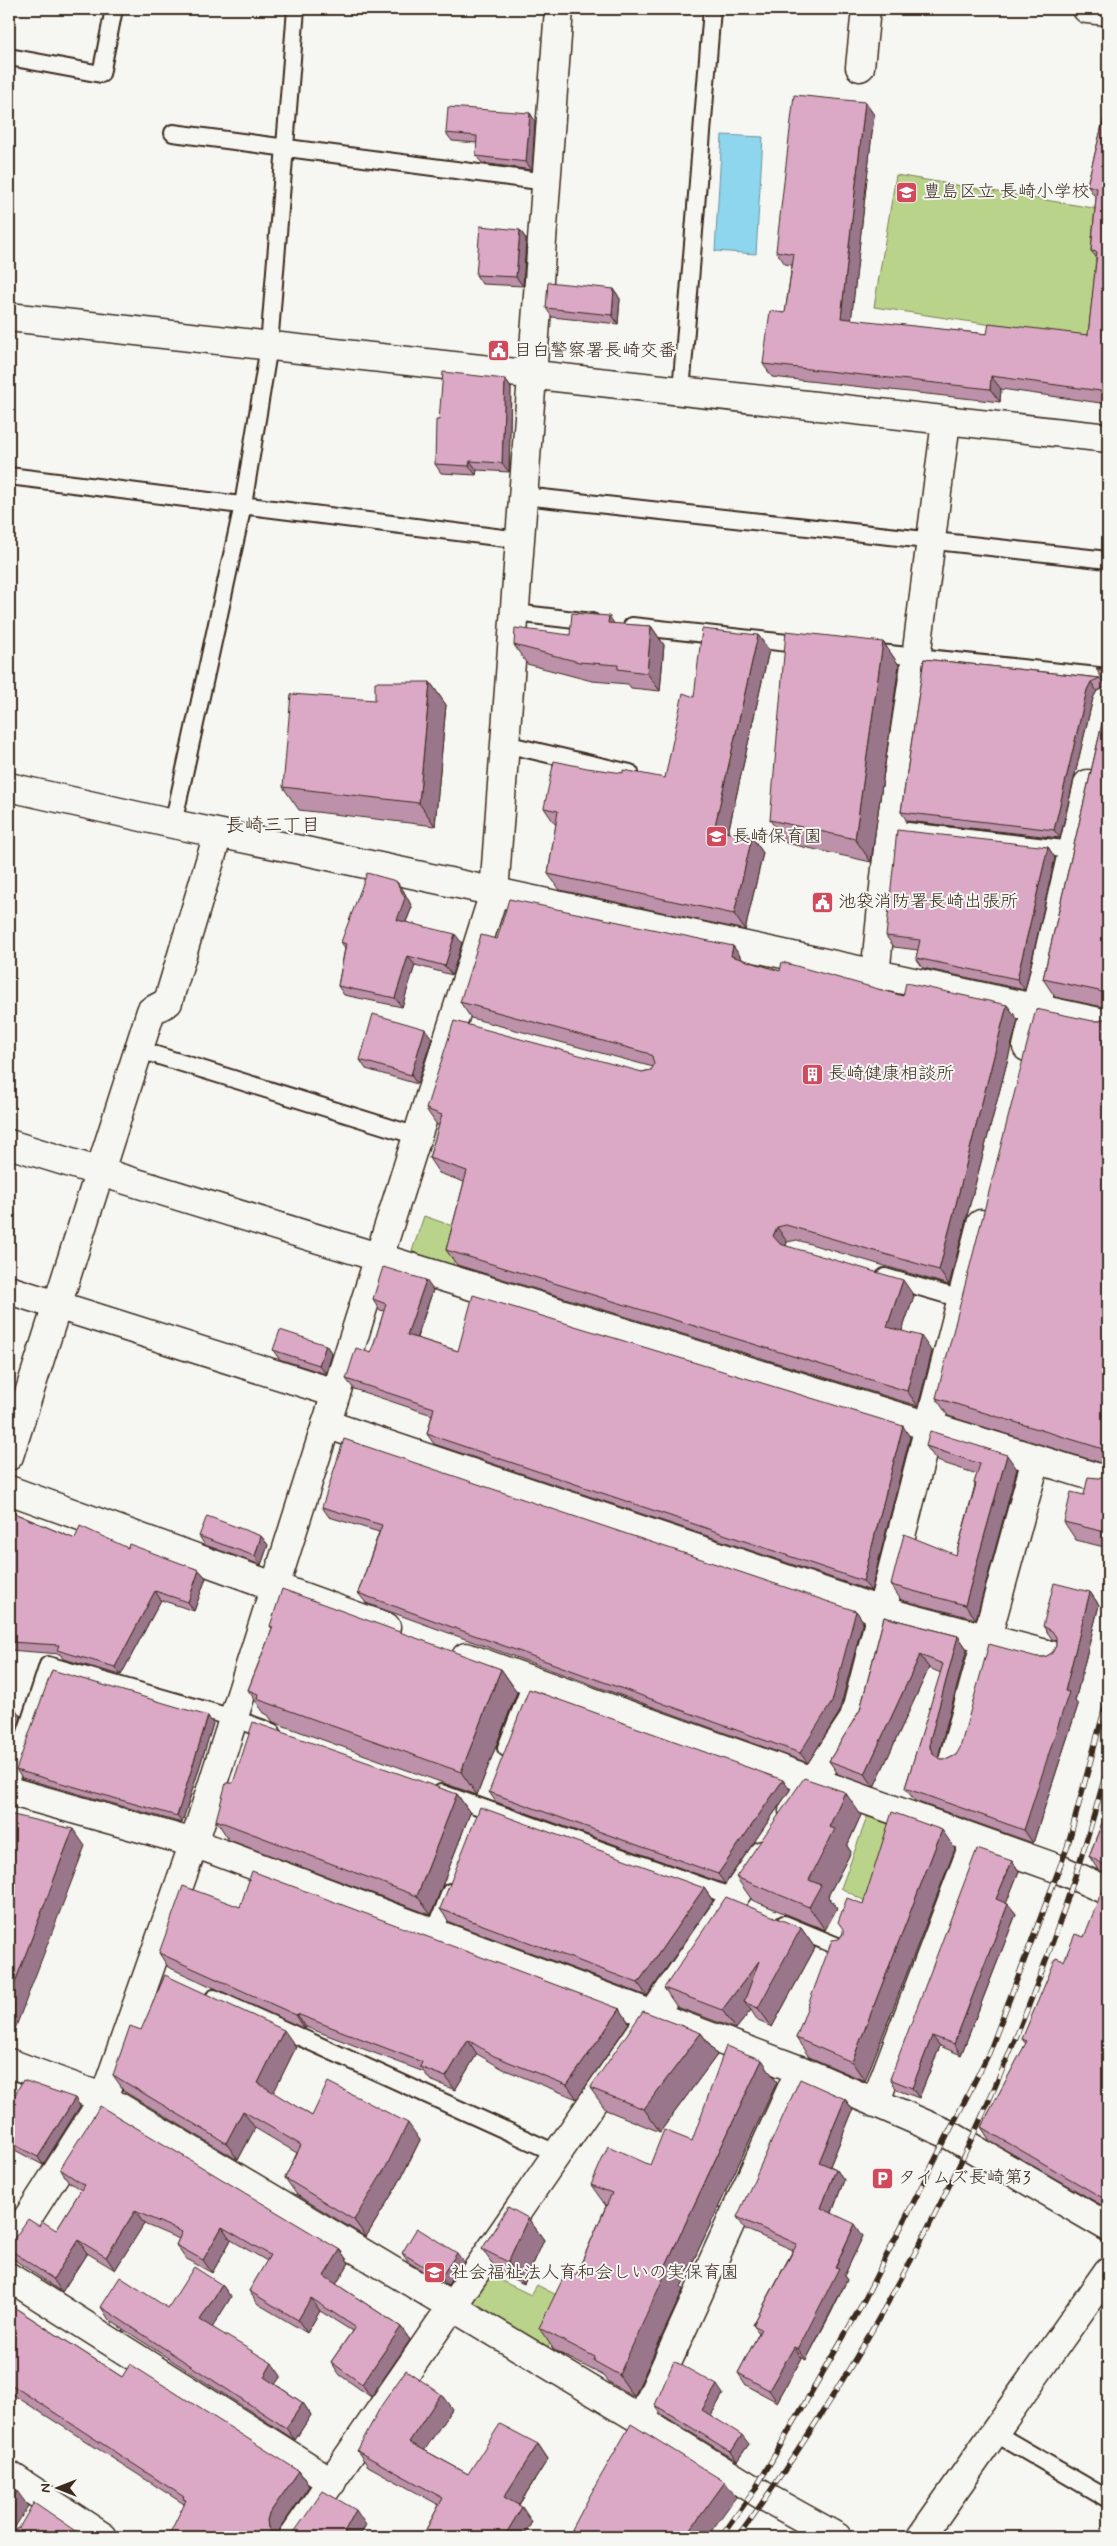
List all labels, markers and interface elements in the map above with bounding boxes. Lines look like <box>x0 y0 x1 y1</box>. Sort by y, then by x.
school or university icon: 豊島区立 長崎小学校 <box>895 180 919 204</box>
place label: 豊島区立 長崎小学校 <box>923 180 1090 204</box>
public building icon: 目白警察署長崎交番 <box>486 339 510 363</box>
place label: 目白警察署長崎交番 <box>514 339 676 363</box>
district label: 長崎三丁目 <box>225 813 321 838</box>
school or university icon: 長崎保育園 <box>704 825 728 849</box>
place label: 長崎保育園 <box>732 825 822 849</box>
public building icon: 池袋消防署長崎出張所 <box>810 890 834 914</box>
place label: 池袋消防署長崎出張所 <box>838 890 1018 914</box>
building icon: 長崎健康相談所 <box>800 1062 824 1086</box>
place label: 長崎健康相談所 <box>828 1062 954 1086</box>
parking icon: タイムズ長崎第3 <box>870 2166 894 2190</box>
place label: タイムズ長崎第3 <box>898 2166 1031 2190</box>
school or university icon: 社会福祉法人育和会しいの実保育園 <box>423 2261 447 2285</box>
place label: 社会福祉法人育和会しいの実保育園 <box>451 2261 739 2285</box>
north arrow <box>32 2464 82 2514</box>
text: N <box>37 2483 55 2493</box>

